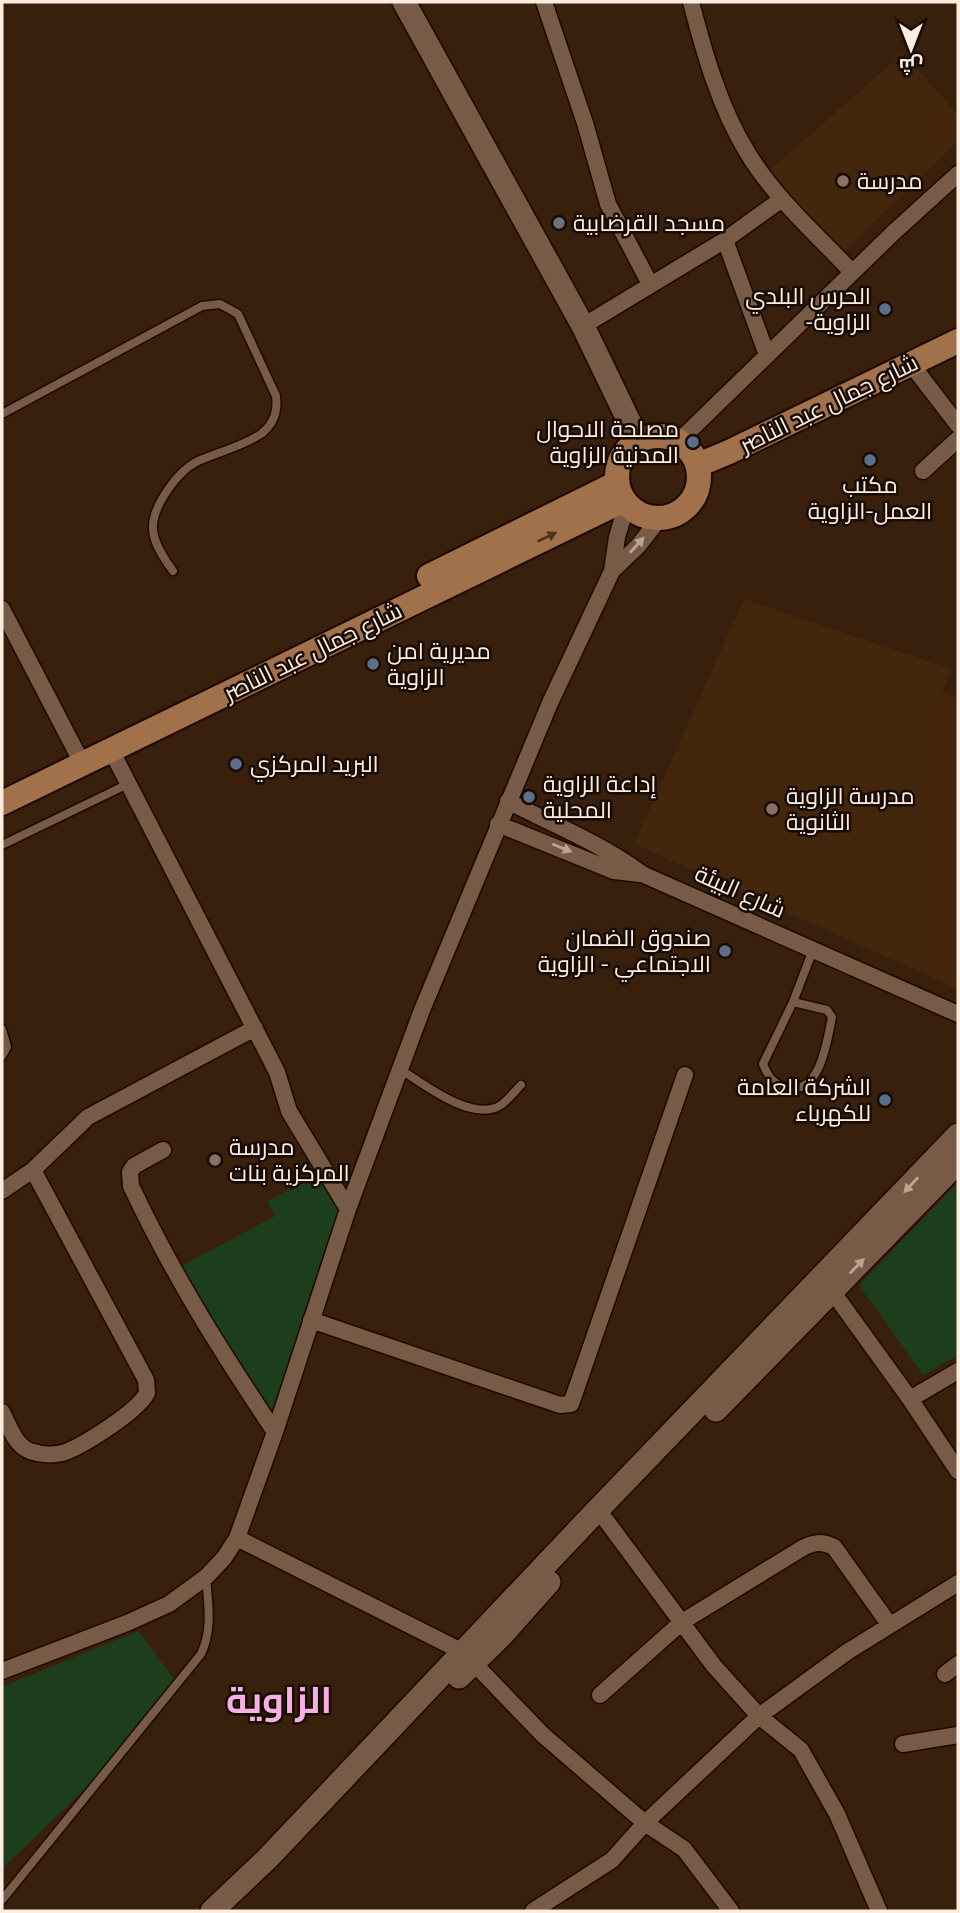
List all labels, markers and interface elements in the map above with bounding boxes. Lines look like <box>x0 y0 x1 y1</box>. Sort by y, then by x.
north arrow <box>876 14 946 84</box>
text: ش <box>899 54 923 76</box>
place label: مدرسة <box>857 168 922 195</box>
marker: مدرسة <box>835 173 851 189</box>
place label: مسجد القرضابية <box>573 210 725 237</box>
marker: مسجد القرضابية <box>551 215 567 231</box>
place label: الحرس البلدي -الزاوية <box>745 283 871 336</box>
marker: الحرس البلدي -الزاوية <box>877 301 893 317</box>
street label: شارع جمال عبد الناصر <box>734 349 923 462</box>
place label: مصلحة الاحوال المدنية الزاوية <box>536 416 679 469</box>
marker: مصلحة الاحوال المدنية الزاوية <box>685 434 701 450</box>
marker: مكتب العمل-الزاوية <box>862 452 878 468</box>
place label: مكتب العمل-الزاوية <box>808 472 932 525</box>
one-way arrow <box>537 532 557 543</box>
one-way arrow <box>629 537 645 554</box>
street label: شارع جمال عبد الناصر <box>218 597 407 710</box>
place label: مديرية امن الزاوية <box>387 638 491 691</box>
marker: مديرية امن الزاوية <box>365 656 381 672</box>
place label: البريد المركزي <box>250 751 379 782</box>
marker: البريد المركزي <box>228 756 244 772</box>
place label: إداعة الزاوية المحلية <box>543 771 656 824</box>
place label: مدرسة الزاوية الثانوية <box>786 783 914 836</box>
marker: إداعة الزاوية المحلية <box>521 789 537 805</box>
marker: مدرسة الزاوية الثانوية <box>764 801 780 817</box>
one-way arrow <box>552 843 573 854</box>
street label: شارع البيئة <box>690 860 789 926</box>
place label: صندوق الضمان الاجتماعي - الزاوية <box>538 925 711 982</box>
marker: صندوق الضمان الاجتماعي - الزاوية <box>717 943 733 959</box>
place label: الشركة العامة للكهرباء <box>737 1074 871 1127</box>
marker: الشركة العامة للكهرباء <box>877 1092 893 1108</box>
place label: مدرسة المركزية بنات <box>229 1134 350 1187</box>
marker: مدرسة المركزية بنات <box>207 1152 223 1168</box>
one-way arrow <box>904 1176 920 1193</box>
one-way arrow <box>849 1258 865 1275</box>
district label: الزاوية <box>226 1679 332 1723</box>

